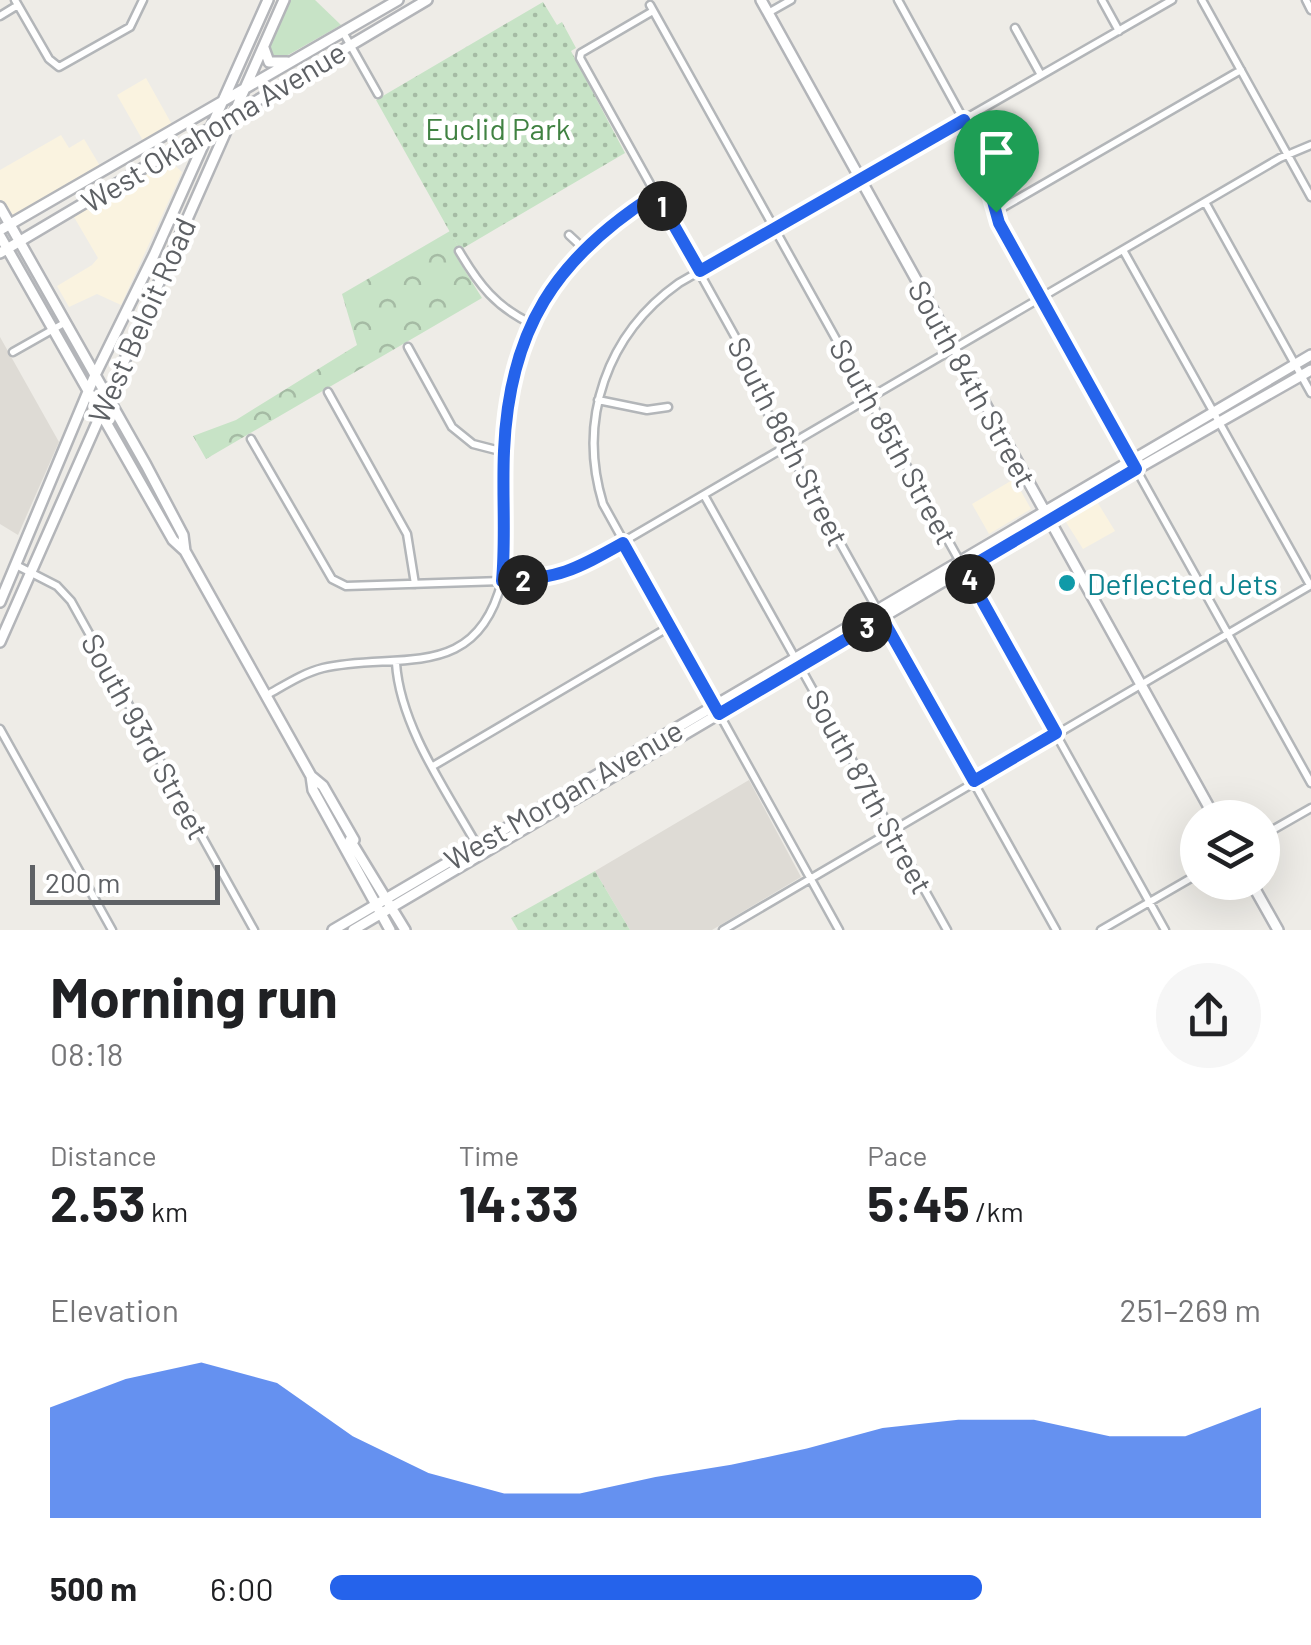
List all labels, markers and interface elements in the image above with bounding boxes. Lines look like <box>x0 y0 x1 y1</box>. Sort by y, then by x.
street label: West Oklahoma Avenue <box>74 33 352 219</box>
park label: Euclid Park <box>425 110 571 146</box>
pin <box>954 110 1039 213</box>
icon: arrive <box>969 125 1024 180</box>
pin: 1 <box>637 181 687 231</box>
text: 1 <box>657 189 667 223</box>
street label: West Beloit Road <box>80 212 202 428</box>
street label: South 84th Street <box>901 274 1045 492</box>
street label: South 86th Street <box>721 331 857 551</box>
street label: South 85th Street <box>823 332 965 550</box>
pin: 4 <box>945 554 995 604</box>
pin: 2 <box>498 555 548 605</box>
text: 4 <box>962 562 978 596</box>
text: 2 <box>515 563 531 597</box>
place label: Deflected Jets <box>1087 565 1278 601</box>
marker: Deflected Jets <box>1056 572 1078 594</box>
pin: 3 <box>842 602 892 652</box>
text: 3 <box>859 610 875 644</box>
street label: South 93rd Street <box>75 627 217 845</box>
street label: South 87th Street <box>799 683 941 899</box>
street label: West Morgan Avenue <box>437 711 689 877</box>
map controls <box>1180 800 1280 900</box>
button: layers <box>1180 800 1280 900</box>
scale bar <box>30 860 220 904</box>
text: 200 m <box>45 865 120 899</box>
text: Morning run <box>50 963 338 1029</box>
button: share <box>1156 963 1261 1068</box>
text: 08:18 <box>50 1034 123 1072</box>
text: Distance <box>50 1138 157 1172</box>
text: Time <box>459 1138 519 1172</box>
text: Pace <box>867 1138 928 1172</box>
text: 2.53 <box>50 1172 145 1232</box>
text: 14:33 <box>459 1172 579 1232</box>
text: 5:45 <box>867 1172 970 1232</box>
text: km <box>145 1194 188 1228</box>
text: /km <box>970 1194 1024 1228</box>
text: Elevation <box>50 1290 179 1328</box>
text: 251–269 m <box>1120 1290 1261 1328</box>
text: 500 m <box>50 1569 137 1607</box>
text: 6:00 <box>210 1569 274 1607</box>

